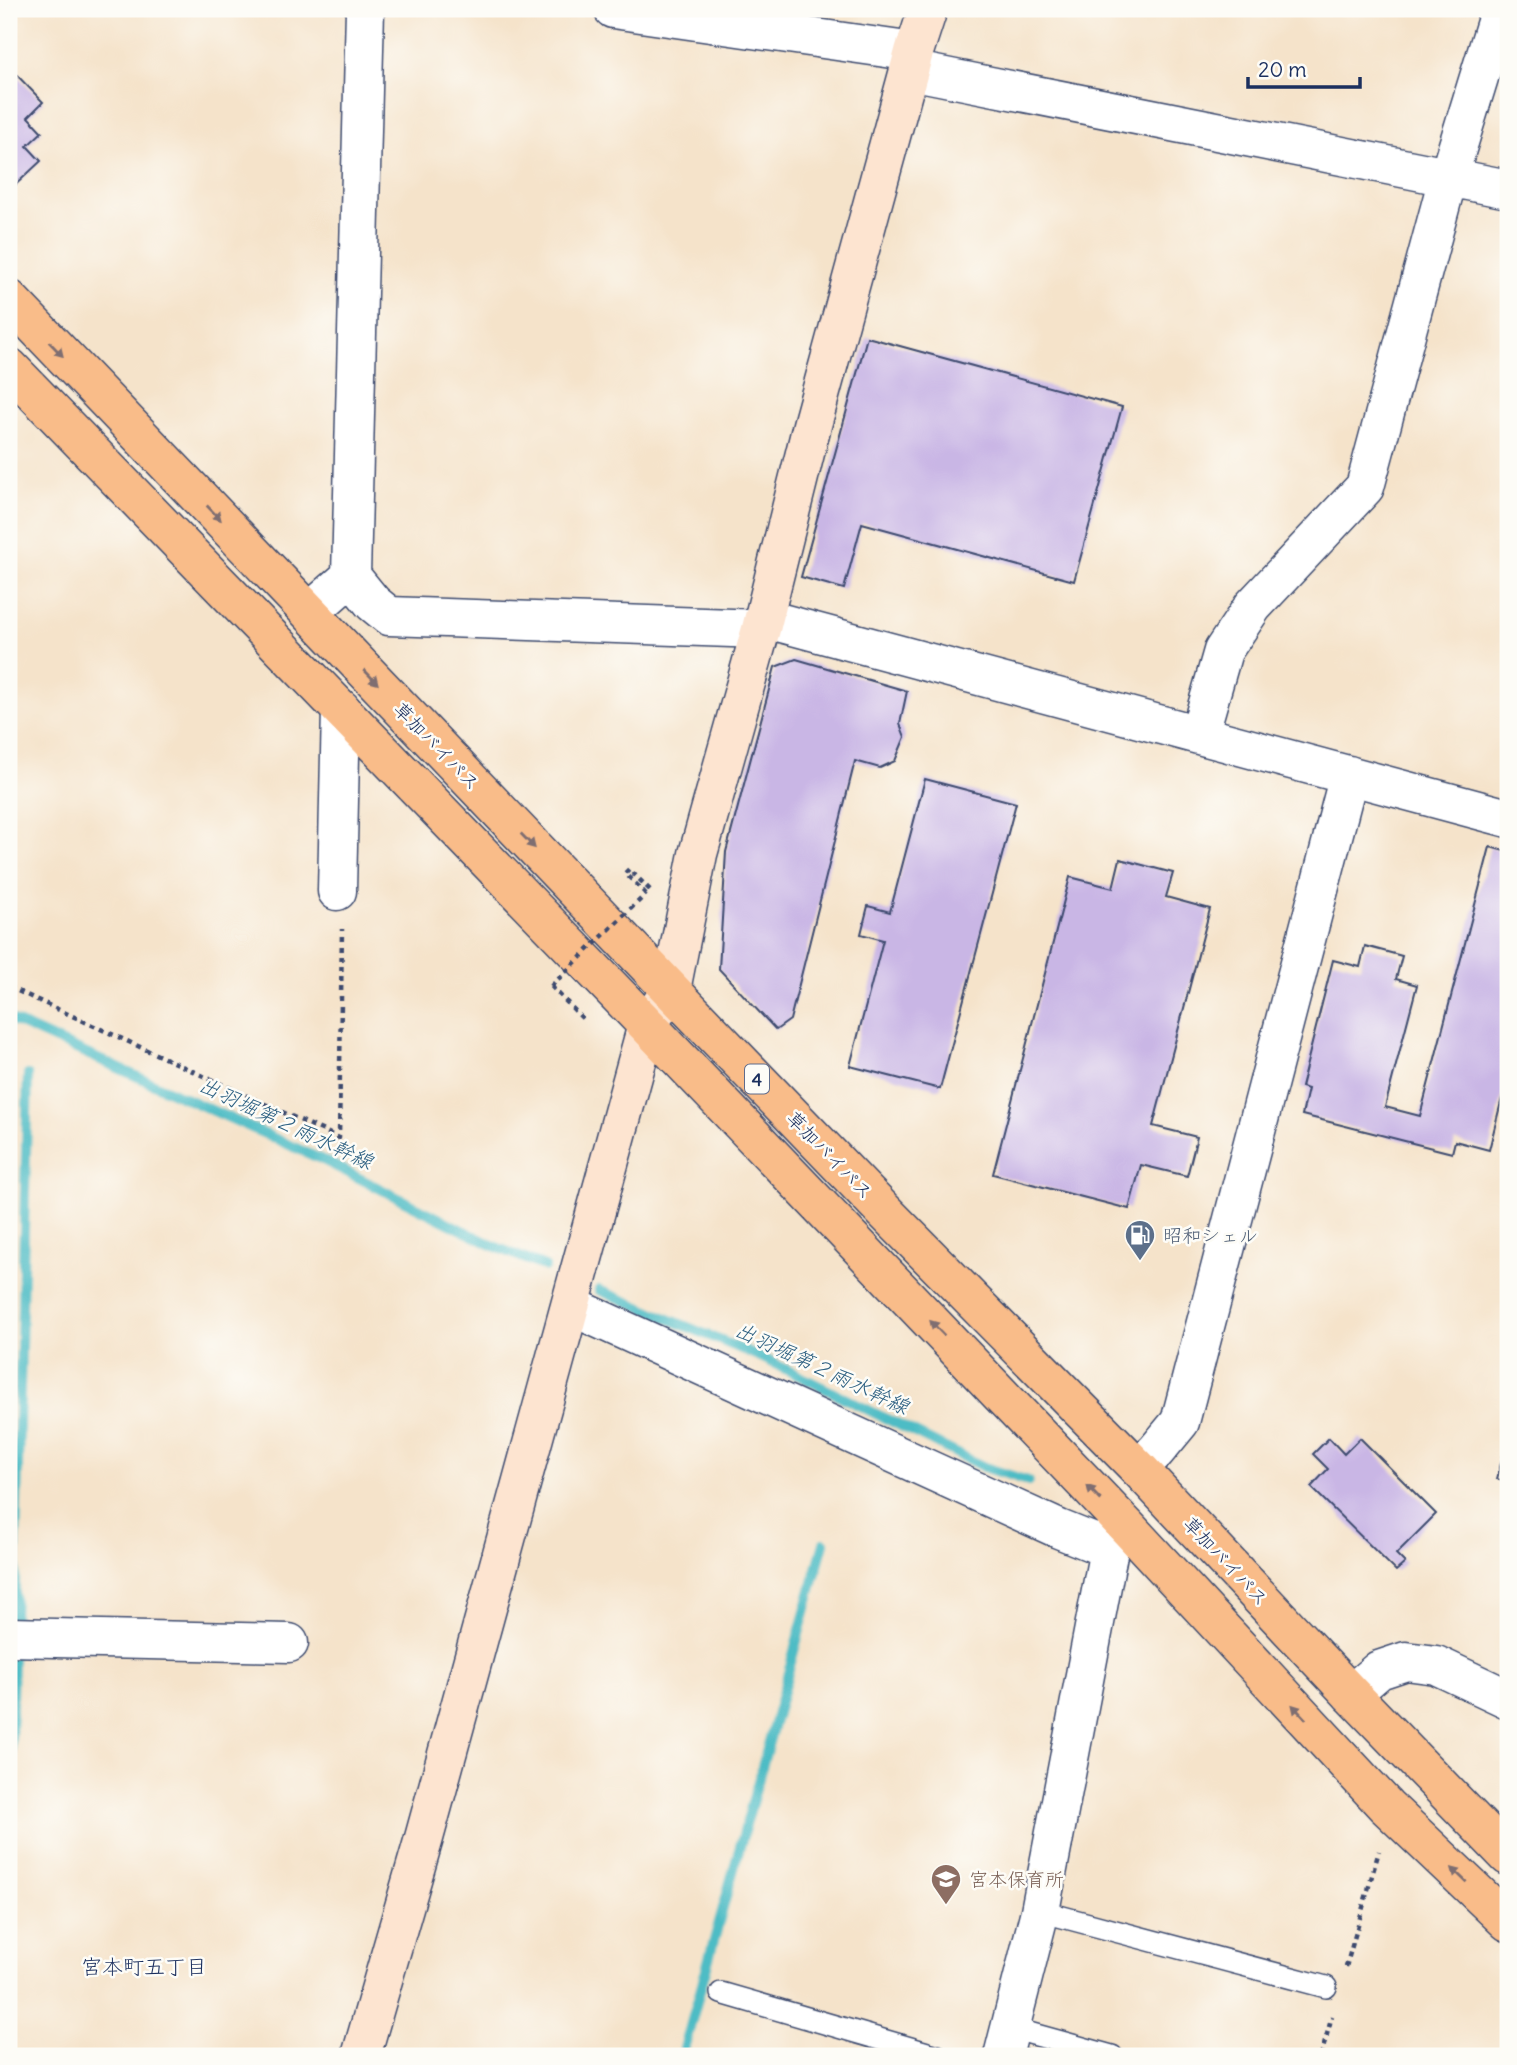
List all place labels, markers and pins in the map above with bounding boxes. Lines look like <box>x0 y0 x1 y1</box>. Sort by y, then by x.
fuel station icon: 昭和シェル <box>1123 1218 1157 1262</box>
place label: 昭和シェル <box>1163 1223 1258 1247</box>
school or university icon: 宮本保育所 <box>929 1862 963 1906</box>
place label: 宮本保育所 <box>969 1867 1064 1891</box>

